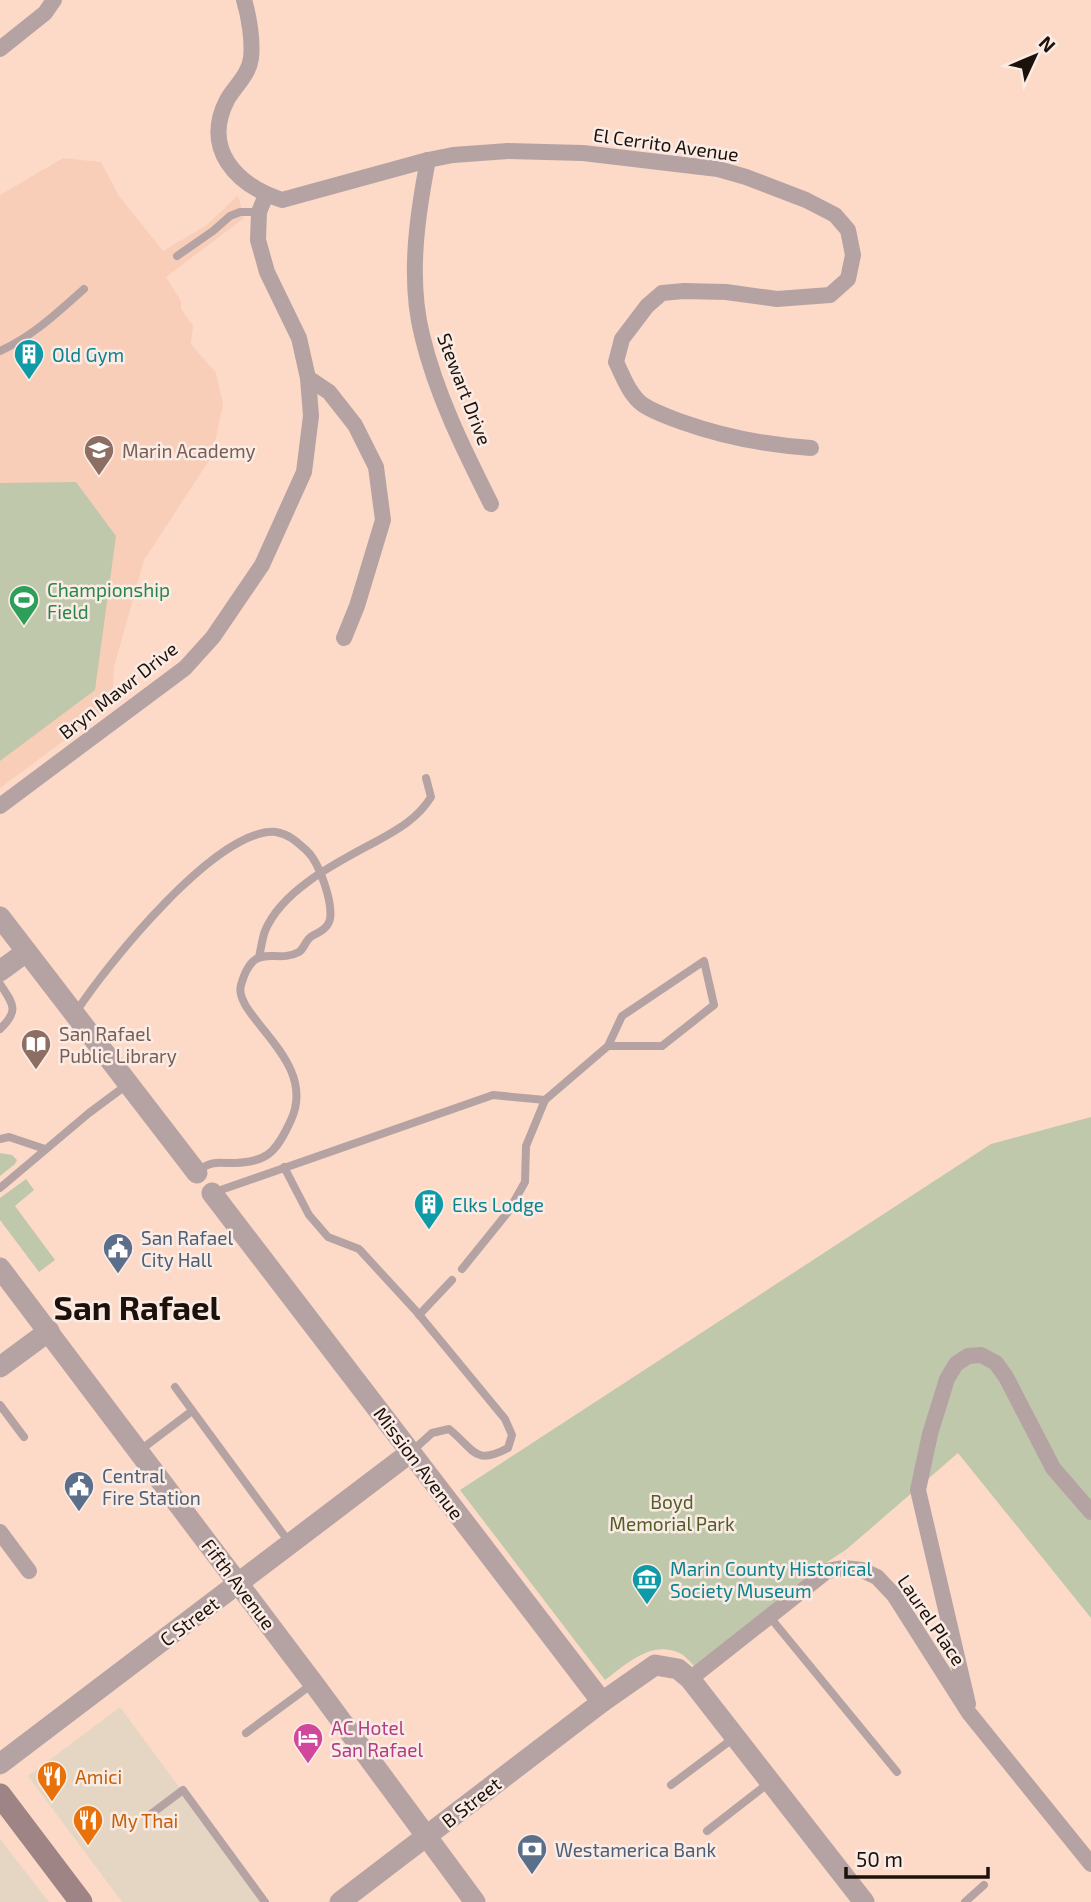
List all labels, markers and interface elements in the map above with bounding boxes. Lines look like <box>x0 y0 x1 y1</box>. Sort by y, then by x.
north arrow <box>1000 21 1070 91</box>
text: N <box>1035 31 1061 57</box>
street label: El Cerrito Avenue <box>592 122 740 166</box>
street label: Stewart Drive <box>433 330 497 448</box>
building icon: Old Gym <box>12 337 46 381</box>
place label: Old Gym <box>52 343 124 366</box>
school or university icon: Marin Academy <box>82 433 116 477</box>
place label: Marin Academy <box>122 439 256 462</box>
place label: Championship Field <box>47 578 170 623</box>
sports icon: Championship Field <box>7 583 41 627</box>
street label: Bryn Mawr Drive <box>54 637 182 743</box>
place label: San Rafael Public Library <box>59 1022 177 1067</box>
library icon: San Rafael Public Library <box>19 1027 53 1071</box>
building icon: Elks Lodge <box>412 1187 446 1231</box>
place label: Elks Lodge <box>452 1193 544 1216</box>
place label: San Rafael City Hall <box>141 1226 233 1271</box>
public building icon: San Rafael City Hall <box>101 1231 135 1275</box>
district label: San Rafael <box>54 1287 221 1327</box>
street label: Mission Avenue <box>369 1402 469 1524</box>
place label: Central Fire Station <box>102 1464 201 1509</box>
public building icon: Central Fire Station <box>62 1469 96 1513</box>
park label: Boyd Memorial Park <box>609 1490 735 1535</box>
street label: Fifth Avenue <box>197 1534 281 1634</box>
place label: Marin County Historical Society Museum <box>670 1557 872 1602</box>
museum icon: Marin County Historical Society Museum <box>630 1562 664 1606</box>
street label: Laurel Place <box>893 1570 971 1670</box>
street label: C Street <box>155 1591 223 1651</box>
place label: AC Hotel San Rafael <box>331 1716 423 1761</box>
hotel icon: AC Hotel San Rafael <box>291 1721 325 1765</box>
restaurant icon: Amici <box>35 1759 69 1803</box>
place label: Amici <box>75 1765 122 1788</box>
street label: B Street <box>437 1772 505 1832</box>
restaurant icon: My Thai <box>71 1803 105 1847</box>
place label: My Thai <box>111 1809 178 1832</box>
bank icon: Westamerica Bank <box>515 1832 549 1876</box>
scale bar <box>846 1836 988 1880</box>
place label: Westamerica Bank <box>555 1838 717 1861</box>
text: 50 m <box>856 1846 903 1871</box>

